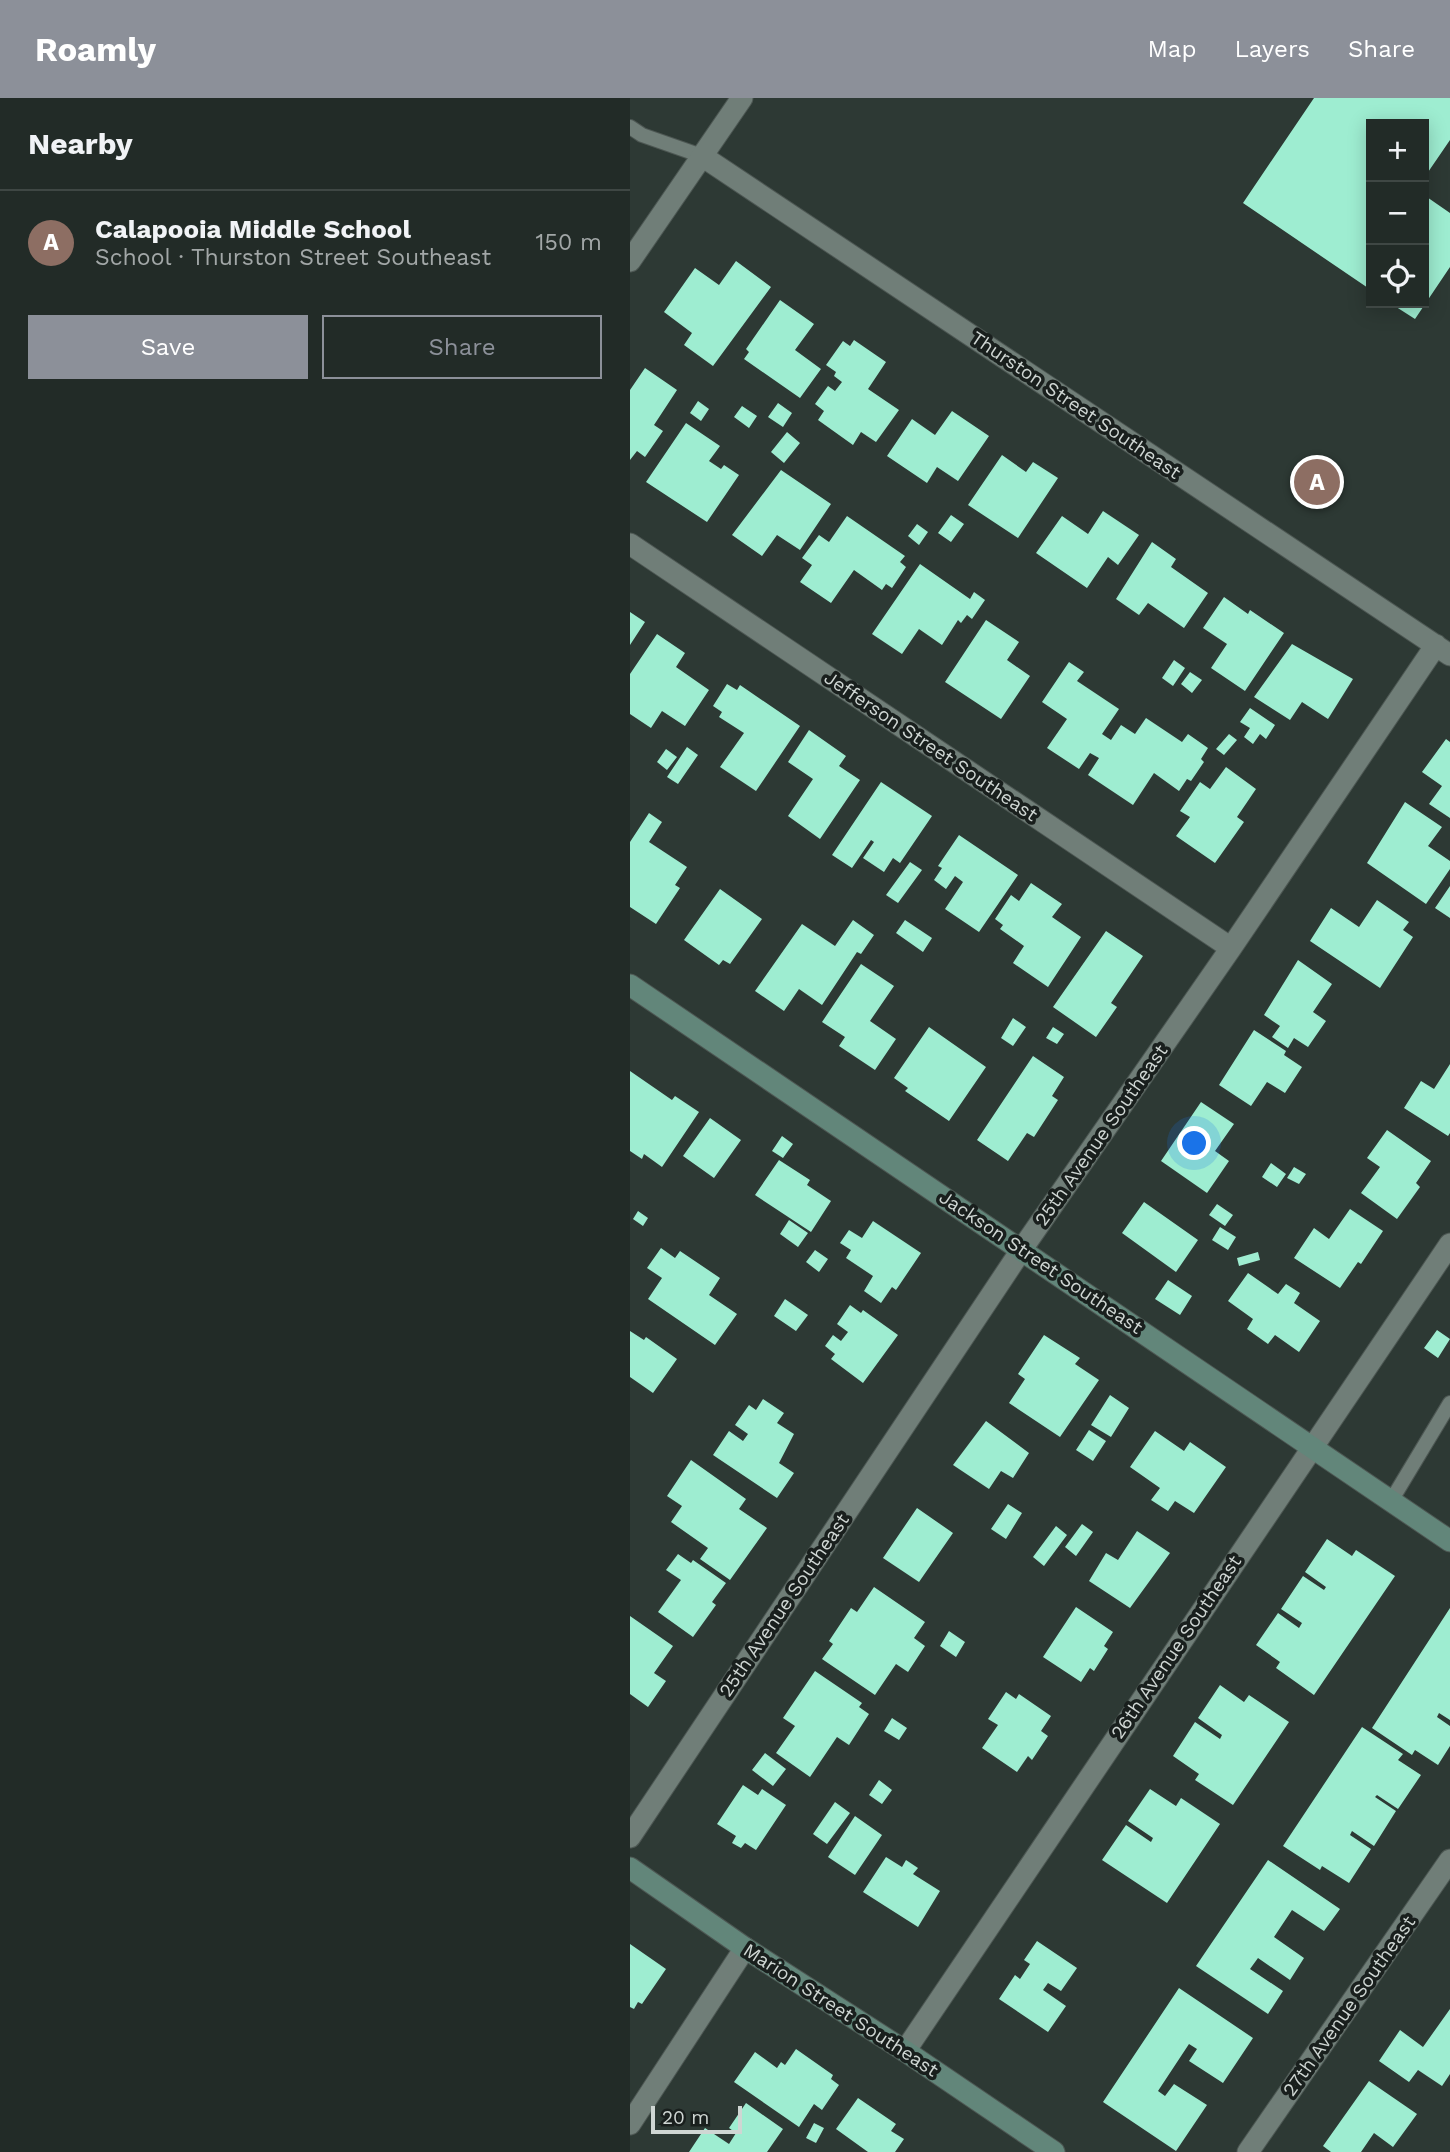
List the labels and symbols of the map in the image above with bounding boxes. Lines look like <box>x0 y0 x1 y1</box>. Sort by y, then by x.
street label: Thurston Street Southeast <box>967 326 1185 484</box>
pin: A <box>1294 456 1340 508</box>
street label: Jefferson Street Southeast <box>820 666 1042 826</box>
street label: 25th Avenue Southeast <box>1030 1040 1172 1230</box>
your location <box>1177 1126 1211 1160</box>
street label: Jackson Street Southeast <box>935 1185 1147 1339</box>
street label: 25th Avenue Southeast <box>714 1509 854 1701</box>
street label: 26th Avenue Southeast <box>1106 1551 1246 1743</box>
street label: 27th Avenue Southeast <box>1278 1911 1420 2101</box>
street label: Marion Street Southeast <box>739 1938 943 2082</box>
scale bar <box>651 2103 742 2135</box>

